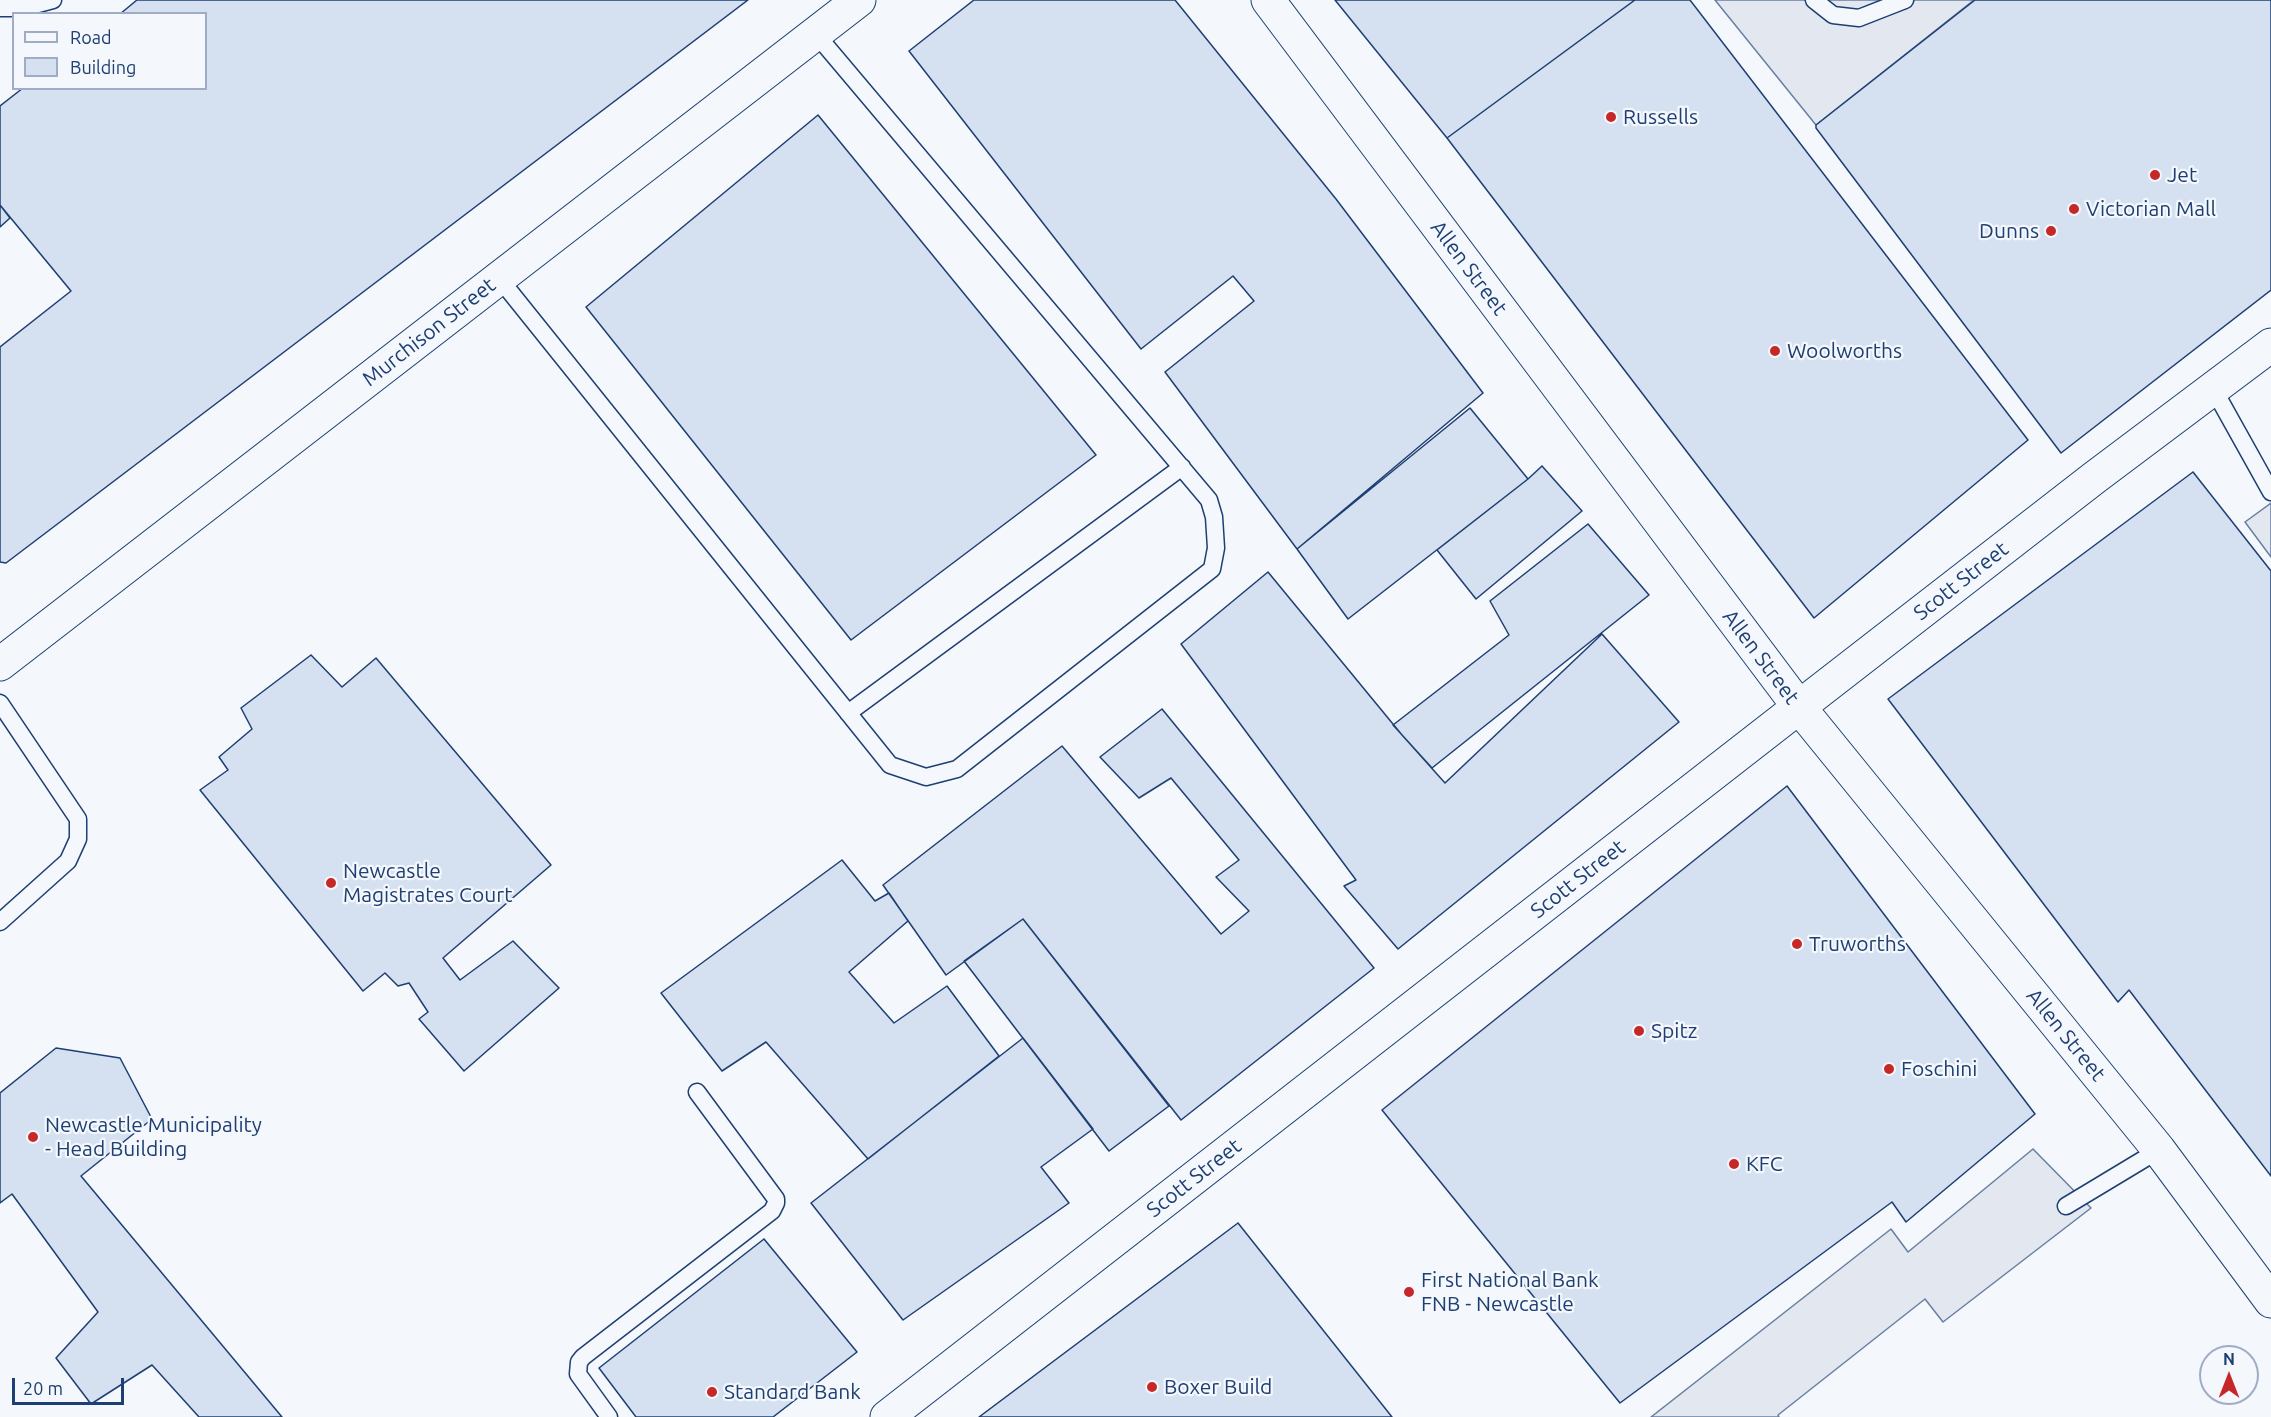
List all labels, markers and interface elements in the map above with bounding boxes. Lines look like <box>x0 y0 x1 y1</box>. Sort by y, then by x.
legend <box>12 12 207 90</box>
text: Road <box>70 27 112 47</box>
text: Building <box>70 57 136 77</box>
place label: Russells <box>1623 104 1698 130</box>
marker: Russells <box>1604 110 1618 124</box>
place label: Jet <box>2167 162 2197 188</box>
marker: Jet <box>2148 168 2162 182</box>
place label: Victorian Mall <box>2086 196 2216 222</box>
marker: Victorian Mall <box>2067 202 2081 216</box>
street label: Allen Street <box>1425 216 1513 320</box>
place label: Dunns <box>1979 218 2039 244</box>
marker: Dunns <box>2044 224 2058 238</box>
street label: Murchison Street <box>357 272 501 392</box>
place label: Woolworths <box>1787 338 1902 364</box>
marker: Woolworths <box>1768 344 1782 358</box>
street label: Scott Street <box>1909 536 2013 626</box>
street label: Allen Street <box>1717 605 1805 709</box>
street label: Scott Street <box>1526 834 1630 924</box>
place label: Newcastle Magistrates Court <box>343 858 512 908</box>
marker: Newcastle Magistrates Court <box>324 876 338 890</box>
place label: Truworths <box>1809 931 1906 957</box>
marker: Truworths <box>1790 937 1804 951</box>
street label: Allen Street <box>2021 984 2111 1086</box>
place label: Spitz <box>1651 1018 1697 1044</box>
marker: Spitz <box>1632 1024 1646 1038</box>
place label: Foschini <box>1901 1056 1977 1082</box>
marker: Foschini <box>1882 1062 1896 1076</box>
place label: Newcastle Municipality - Head Building <box>45 1112 262 1162</box>
marker: Newcastle Municipality - Head Building <box>26 1130 40 1144</box>
street label: Scott Street <box>1142 1133 1246 1223</box>
place label: KFC <box>1746 1151 1783 1177</box>
marker: KFC <box>1727 1157 1741 1171</box>
place label: First National Bank FNB - Newcastle <box>1421 1267 1599 1317</box>
marker: First National Bank FNB - Newcastle <box>1402 1285 1416 1299</box>
north arrow <box>2199 1345 2259 1405</box>
text: N <box>2223 1350 2235 1368</box>
scale bar <box>15 1366 128 1404</box>
place label: Boxer Build <box>1164 1374 1272 1400</box>
text: 20 m <box>23 1378 63 1398</box>
place label: Standard Bank <box>724 1379 861 1405</box>
marker: Boxer Build <box>1145 1380 1159 1394</box>
marker: Standard Bank <box>705 1385 719 1399</box>

